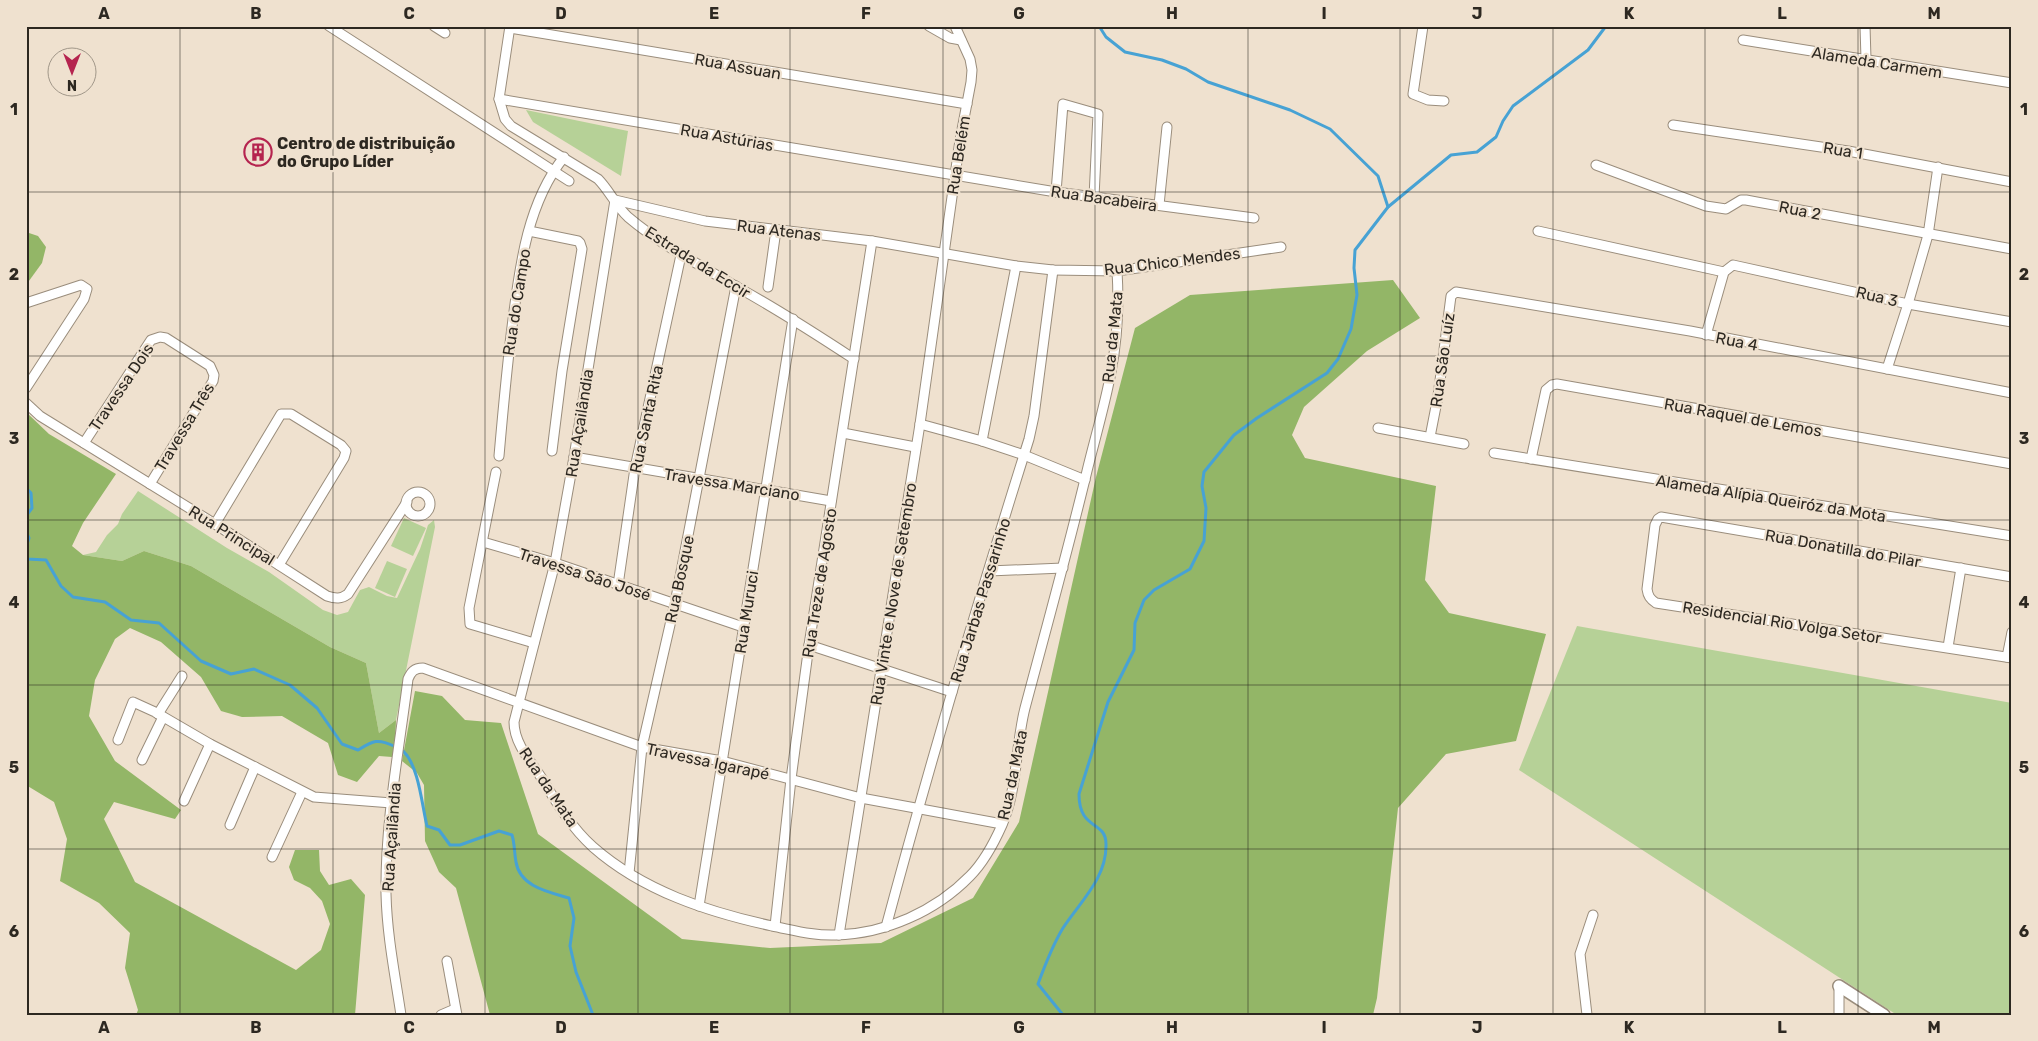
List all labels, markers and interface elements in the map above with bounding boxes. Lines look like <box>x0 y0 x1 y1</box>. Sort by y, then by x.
text: A <box>98 4 110 23</box>
text: B <box>250 4 262 23</box>
text: C <box>403 4 415 23</box>
text: D <box>555 4 567 23</box>
text: E <box>709 4 719 23</box>
text: F <box>861 4 871 23</box>
text: G <box>1013 4 1025 23</box>
text: H <box>1166 4 1178 23</box>
text: I <box>1321 4 1327 23</box>
text: J <box>1472 4 1482 23</box>
text: K <box>1624 4 1635 23</box>
text: L <box>1777 4 1787 23</box>
text: M <box>1927 4 1941 23</box>
street label: Alameda Carmem <box>1810 43 1944 82</box>
north arrow <box>48 48 98 98</box>
street label: Rua Assuan <box>693 50 783 83</box>
text: N <box>67 76 77 93</box>
text: 1 <box>10 100 18 119</box>
text: 1 <box>2020 100 2028 119</box>
street label: Rua Belém <box>943 114 974 196</box>
street label: Rua Astúrias <box>679 120 775 155</box>
place label: Centro de distribuição do Grupo Líder <box>277 134 455 171</box>
building icon: Centro de distribuição do Grupo Líder <box>243 137 273 167</box>
street label: Rua 1 <box>1822 138 1864 163</box>
street label: Rua Bacabeira <box>1050 182 1158 215</box>
street label: Rua 2 <box>1777 197 1822 224</box>
street label: Rua Atenas <box>736 216 822 245</box>
street label: Estrada da Eccir <box>642 222 754 302</box>
street label: Rua Chico Mendes <box>1103 244 1241 279</box>
street label: Rua do Campo <box>499 247 534 357</box>
text: 2 <box>9 265 19 284</box>
text: 2 <box>2019 265 2029 284</box>
street label: Rua 3 <box>1854 282 1900 311</box>
street label: Rua da Mata <box>1098 290 1127 384</box>
street label: Rua São Luíz <box>1426 312 1459 409</box>
street label: Rua 4 <box>1714 328 1760 355</box>
street label: Travessa Dois <box>85 340 158 435</box>
street label: Rua Santa Rita <box>626 363 667 475</box>
street label: Rua Açailândia <box>562 368 597 479</box>
street label: Travessa Três <box>151 380 218 475</box>
street label: Rua Raquel de Lemos <box>1663 394 1823 441</box>
text: 3 <box>9 429 19 448</box>
text: 3 <box>2019 429 2029 448</box>
street label: Travessa Marciano <box>663 464 801 505</box>
street label: Alameda Alípia Queiróz da Mota <box>1655 471 1887 526</box>
street label: Rua Vinte e Nove de Setembro <box>867 481 920 707</box>
street label: Rua Principal <box>185 501 278 569</box>
street label: Rua Treze de Agosto <box>798 507 841 659</box>
street label: Rua Jarbas Passarinho <box>946 516 1015 685</box>
street label: Rua Donatilla do Pilar <box>1764 525 1922 572</box>
street label: Rua Bosque <box>661 534 698 625</box>
street label: Travessa São José <box>517 544 653 605</box>
street label: Rua Muruci <box>731 569 762 655</box>
text: 4 <box>9 593 20 612</box>
text: 4 <box>2019 593 2030 612</box>
street label: Residencial Rio Volga Setor <box>1681 597 1883 648</box>
street label: Rua da Mata <box>994 728 1031 822</box>
street label: Travessa Igarapé <box>645 739 771 784</box>
street label: Rua da Mata <box>515 744 582 831</box>
text: 5 <box>9 758 19 777</box>
text: 5 <box>2019 758 2029 777</box>
street label: Rua Açailândia <box>378 782 405 892</box>
text: 6 <box>9 922 19 941</box>
text: 6 <box>2019 922 2029 941</box>
text: A <box>98 1018 110 1037</box>
text: B <box>250 1018 262 1037</box>
text: C <box>403 1018 415 1037</box>
text: D <box>555 1018 567 1037</box>
text: E <box>709 1018 719 1037</box>
text: F <box>861 1018 871 1037</box>
text: G <box>1013 1018 1025 1037</box>
text: H <box>1166 1018 1178 1037</box>
text: I <box>1321 1018 1327 1037</box>
text: J <box>1472 1018 1482 1037</box>
text: K <box>1624 1018 1635 1037</box>
text: L <box>1777 1018 1787 1037</box>
text: M <box>1927 1018 1941 1037</box>

